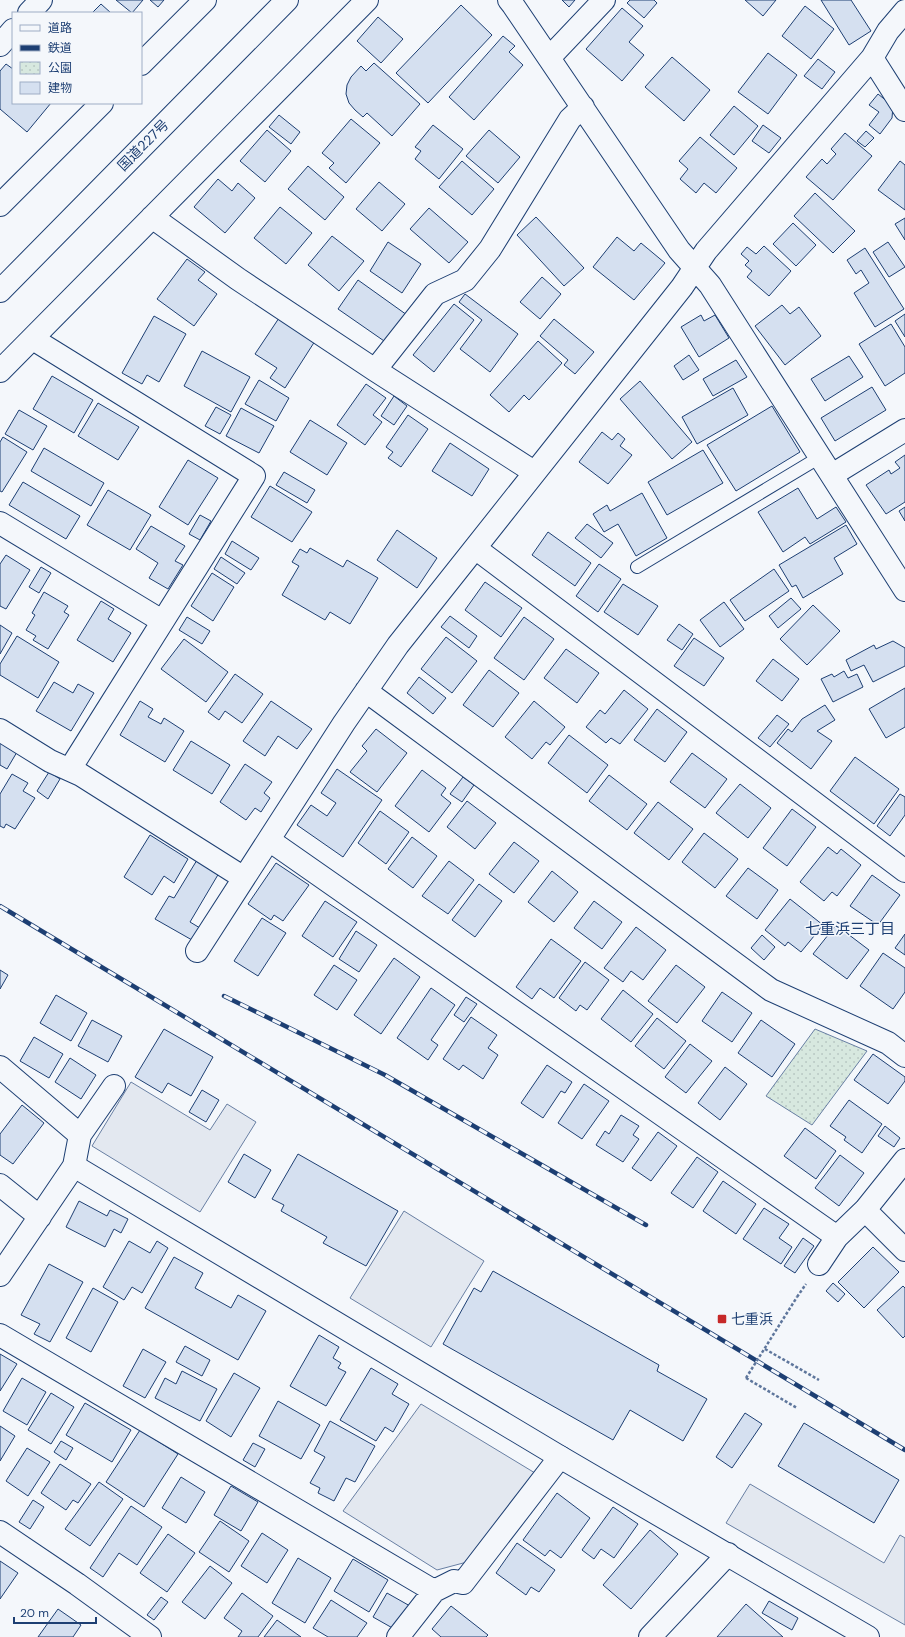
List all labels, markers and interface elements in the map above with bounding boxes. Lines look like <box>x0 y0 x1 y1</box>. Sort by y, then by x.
legend <box>12 12 142 104</box>
text: 道路 <box>48 20 72 36</box>
text: 鉄道 <box>48 40 72 56</box>
text: 公園 <box>48 60 72 76</box>
text: 建物 <box>48 80 72 96</box>
street label: 国道227号 <box>114 116 172 174</box>
district label: 七重浜三丁目 <box>805 919 895 939</box>
place label: 七重浜 <box>731 1310 773 1328</box>
marker: 七重浜 <box>716 1313 728 1325</box>
scale bar <box>14 1599 96 1625</box>
text: 20 m <box>20 1605 49 1621</box>

